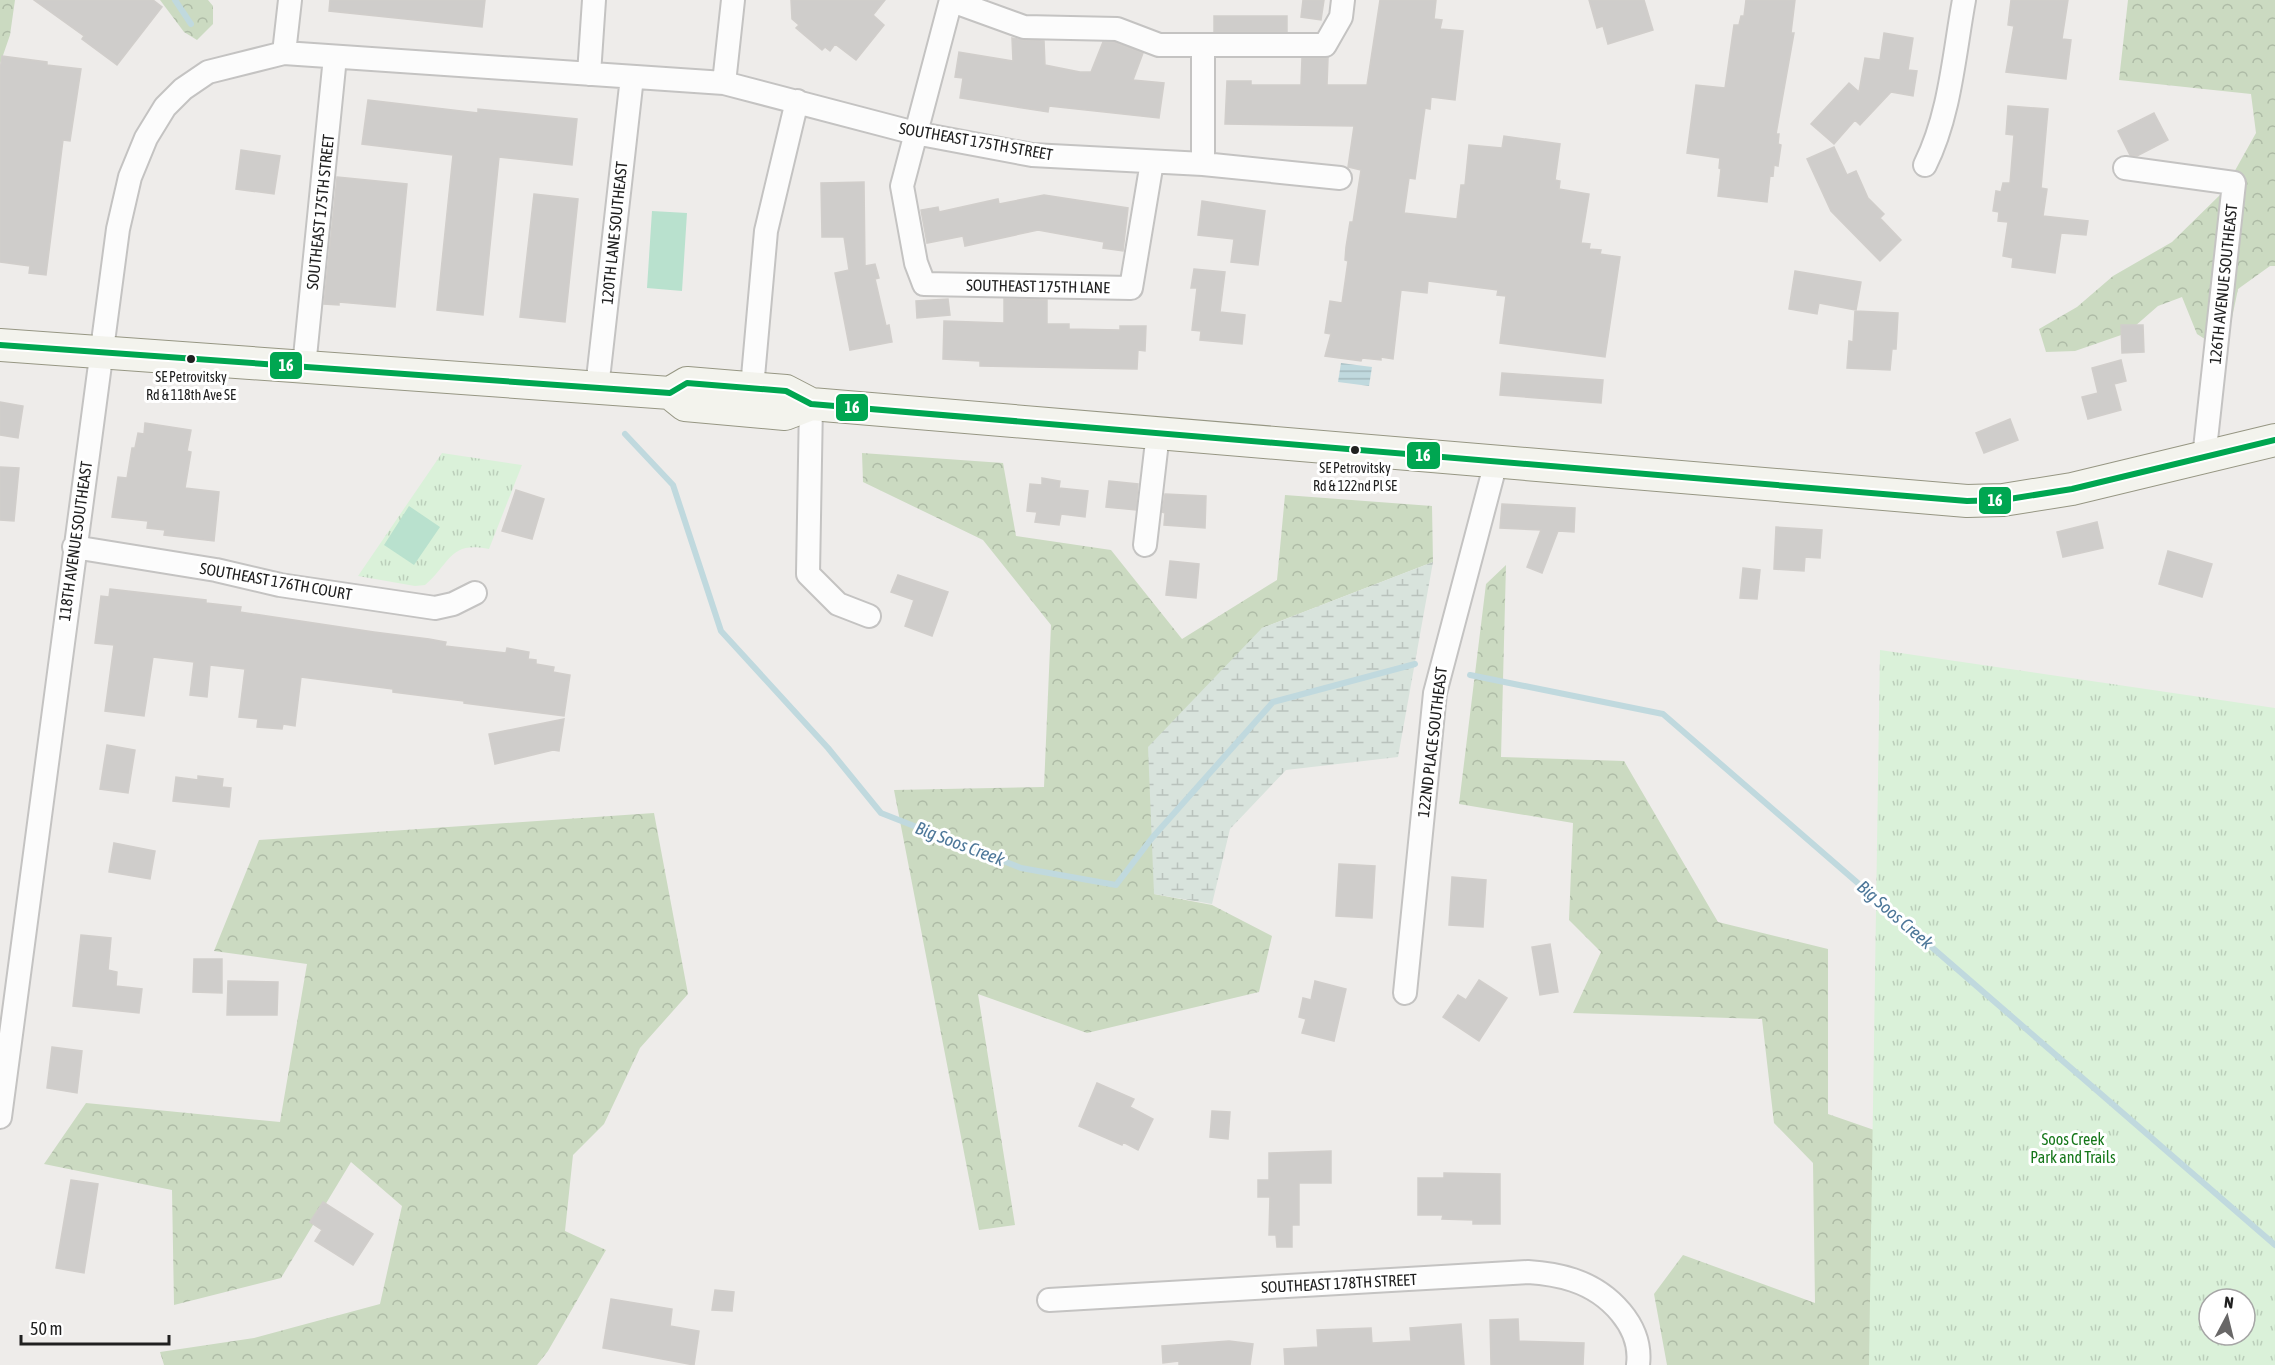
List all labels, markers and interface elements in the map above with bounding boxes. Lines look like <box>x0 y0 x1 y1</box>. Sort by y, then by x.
street label: SOUTHEAST 175TH STREET <box>898 119 1054 163</box>
street label: SOUTHEAST 175TH STREET <box>303 134 337 290</box>
street label: 120TH LANE SOUTHEAST <box>598 161 630 305</box>
street label: 126TH AVENUE SOUTHEAST <box>2206 203 2240 365</box>
street label: SOUTHEAST 175TH LANE <box>966 276 1110 296</box>
line badge: 16 <box>269 351 303 380</box>
marker: SE Petrovitsky Rd & 118th Ave SE <box>185 353 197 365</box>
text: 16 <box>278 356 294 374</box>
place label: SE Petrovitsky Rd & 118th Ave SE <box>146 369 236 403</box>
line badge: 16 <box>835 393 869 422</box>
text: 16 <box>844 398 860 416</box>
line badge: 16 <box>1406 441 1441 470</box>
marker: SE Petrovitsky Rd & 122nd Pl SE <box>1349 444 1361 456</box>
text: 16 <box>1415 446 1431 464</box>
street label: 118TH AVENUE SOUTHEAST <box>55 460 95 622</box>
place label: SE Petrovitsky Rd & 122nd Pl SE <box>1313 460 1397 494</box>
line badge: 16 <box>1978 486 2012 515</box>
text: 16 <box>1987 491 2003 509</box>
street label: SOUTHEAST 176TH COURT <box>199 559 353 603</box>
street label: 122ND PLACE SOUTHEAST <box>1414 666 1450 818</box>
water label: Big Soos Creek <box>913 817 1009 871</box>
water label: Big Soos Creek <box>1853 876 1938 954</box>
park label: Soos Creek Park and Trails <box>2030 1130 2116 1166</box>
street label: SOUTHEAST 178TH STREET <box>1261 1270 1417 1296</box>
north arrow <box>2197 1287 2257 1347</box>
text: N <box>2223 1293 2235 1312</box>
scale bar <box>21 1308 170 1346</box>
text: 50 m <box>30 1318 62 1339</box>

